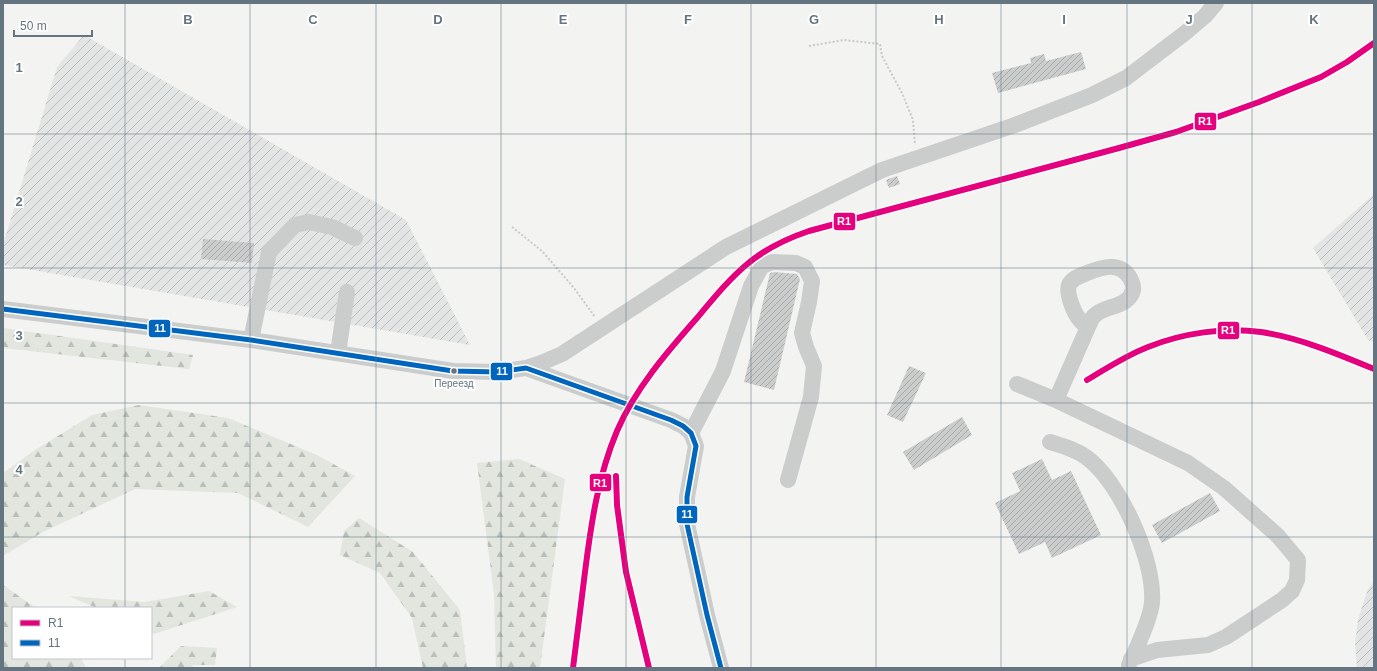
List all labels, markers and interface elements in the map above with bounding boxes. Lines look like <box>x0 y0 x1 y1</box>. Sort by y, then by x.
scale bar <box>14 12 92 38</box>
text: B <box>183 12 193 27</box>
text: C <box>308 12 318 27</box>
text: D <box>433 12 443 27</box>
text: E <box>559 12 568 27</box>
text: F <box>684 12 692 27</box>
text: G <box>809 12 819 27</box>
text: H <box>934 12 944 27</box>
text: I <box>1062 12 1066 27</box>
text: J <box>1185 12 1193 27</box>
text: K <box>1309 12 1319 27</box>
text: 50 m <box>20 19 47 33</box>
text: 1 <box>15 60 23 75</box>
line badge: R1 <box>1194 112 1217 131</box>
text: R1 <box>1198 115 1212 127</box>
text: 2 <box>15 194 23 209</box>
line badge: R1 <box>833 212 856 231</box>
text: R1 <box>837 215 851 227</box>
line badge: 11 <box>148 319 171 338</box>
line badge: R1 <box>1217 321 1240 340</box>
text: 11 <box>154 322 166 334</box>
text: R1 <box>1221 324 1235 336</box>
text: 3 <box>15 328 23 343</box>
line badge: 11 <box>490 362 513 381</box>
text: 11 <box>496 365 508 377</box>
marker: Переезд <box>449 366 459 376</box>
place label: Переезд <box>434 378 474 389</box>
text: 4 <box>15 462 23 477</box>
line badge: R1 <box>589 473 612 492</box>
text: R1 <box>593 477 607 489</box>
line badge: 11 <box>676 505 698 524</box>
text: 11 <box>681 508 693 520</box>
legend <box>12 607 152 659</box>
text: R1 <box>48 616 64 630</box>
text: 11 <box>48 636 61 650</box>

